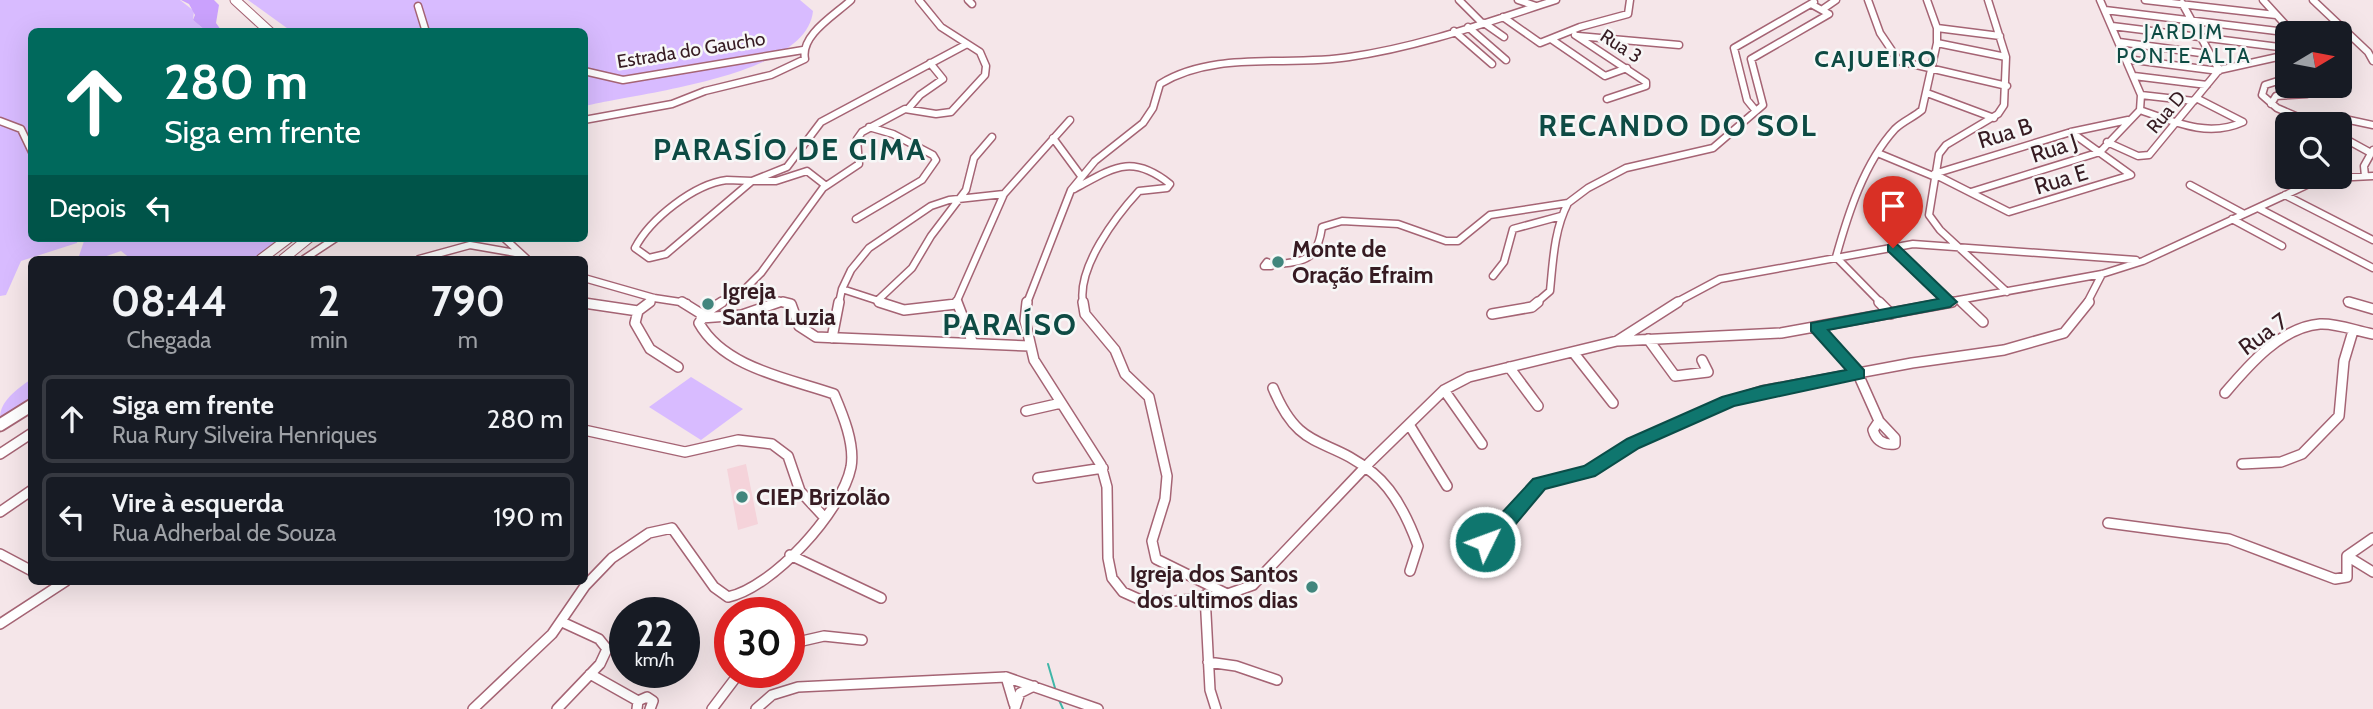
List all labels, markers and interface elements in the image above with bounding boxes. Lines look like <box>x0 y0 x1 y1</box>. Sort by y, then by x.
district label: JARDIM PONTE ALTA <box>2116 19 2252 68</box>
north arrow <box>2275 21 2352 98</box>
map controls <box>2275 21 2352 189</box>
street label: Rua 3 <box>1596 24 1646 68</box>
street label: Estrada do Gaucho <box>615 27 767 73</box>
district label: CAJUEIRO <box>1814 44 1938 73</box>
text: 280 m <box>164 52 308 111</box>
icon: ahead <box>49 56 140 147</box>
street label: Rua D <box>2142 86 2190 138</box>
district label: RECANDO DO SOL <box>1538 107 1818 144</box>
street label: Rua B <box>1974 111 2036 155</box>
text: Siga em frente <box>164 112 361 151</box>
button: search <box>2275 112 2352 189</box>
street label: Rua J <box>2027 127 2081 169</box>
district label: PARASÍO DE CIMA <box>653 131 927 168</box>
street label: Rua E <box>2031 158 2091 200</box>
pin <box>1863 176 1923 248</box>
icon: arrive <box>1874 187 1912 225</box>
icon: left <box>140 189 178 227</box>
text: Depois <box>49 192 126 224</box>
place label: Monte de Oração Efraim <box>1292 235 1434 289</box>
marker: Monte de Oração Efraim <box>1270 254 1286 270</box>
text: 08:44 <box>111 275 227 327</box>
text: 2 <box>318 275 340 327</box>
text: 790 <box>431 275 505 327</box>
place label: Igreja Santa Luzia <box>722 277 836 331</box>
marker: Igreja Santa Luzia <box>700 296 716 312</box>
district label: PARAÍSO <box>942 306 1078 343</box>
street label: Rua 7 <box>2233 307 2293 361</box>
text: Chegada <box>127 326 211 354</box>
text: min <box>310 326 348 354</box>
text: m <box>458 326 478 354</box>
text: Siga em frente <box>112 389 274 421</box>
icon: ahead <box>53 400 91 438</box>
text: 280 m <box>487 403 563 435</box>
text: Rua Rury Silveira Henriques <box>112 421 377 449</box>
place label: CIEP Brizolão <box>756 483 890 511</box>
text: Vire à esquerda <box>112 487 284 519</box>
marker: CIEP Brizolão <box>734 489 750 505</box>
icon: left <box>53 498 91 536</box>
text: 190 m <box>493 501 563 533</box>
position arrow <box>1448 505 1522 579</box>
text: Rua Adherbal de Souza <box>112 519 336 547</box>
place label: Igreja dos Santos dos ultimos dias <box>1130 560 1298 614</box>
marker: Igreja dos Santos dos ultimos dias <box>1304 579 1320 595</box>
speed limit sign: 30 <box>714 597 805 688</box>
text: 22 <box>636 612 673 655</box>
text: km/h <box>635 649 674 671</box>

